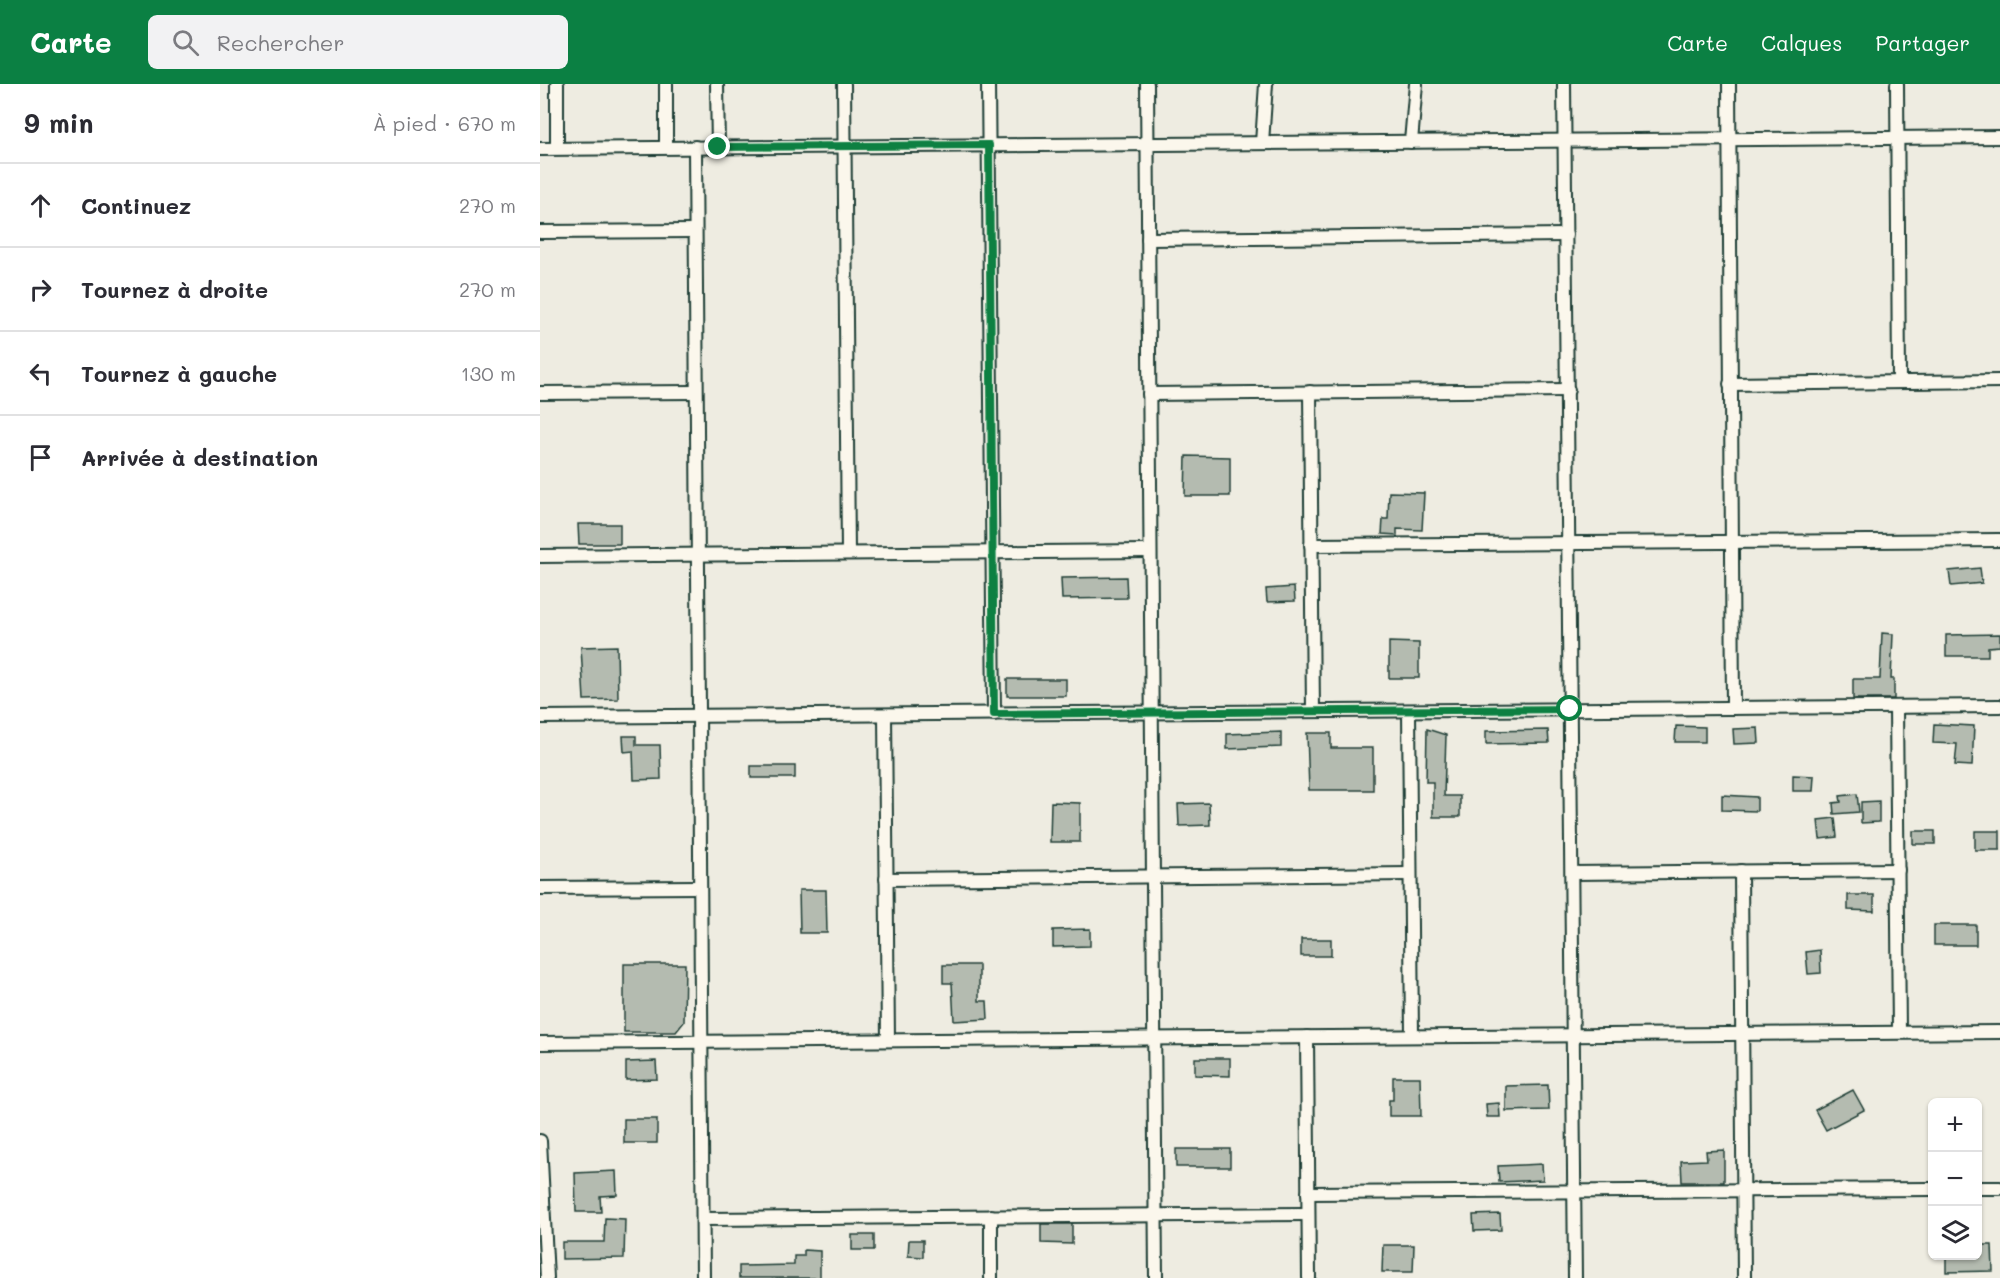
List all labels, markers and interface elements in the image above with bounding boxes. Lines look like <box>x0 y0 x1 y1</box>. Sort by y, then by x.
search box <box>148 15 568 69</box>
text: Carte <box>30 24 112 60</box>
icon: search <box>169 26 202 59</box>
text: Rechercher <box>217 28 344 57</box>
text: Carte <box>1667 29 1728 56</box>
text: Calques <box>1761 29 1843 56</box>
text: Partager <box>1876 29 1970 56</box>
text: 9 min <box>24 106 93 140</box>
text: À pied · 670 m <box>373 110 516 136</box>
route end <box>704 133 730 159</box>
icon: ahead <box>24 189 57 222</box>
text: Continuez <box>81 191 191 220</box>
text: 270 m <box>459 192 516 218</box>
icon: right <box>24 273 57 306</box>
text: Tournez à droite <box>81 275 268 304</box>
text: 270 m <box>459 276 516 302</box>
icon: left <box>24 357 57 390</box>
text: Tournez à gauche <box>81 359 277 388</box>
text: 130 m <box>461 360 516 386</box>
icon: arrive <box>24 441 57 474</box>
text: Arrivée à destination <box>81 443 318 472</box>
route start <box>1556 695 1582 721</box>
map controls <box>1928 1098 1982 1260</box>
button: + <box>1928 1098 1982 1152</box>
button: − <box>1928 1152 1982 1206</box>
button: layers <box>1928 1206 1982 1260</box>

